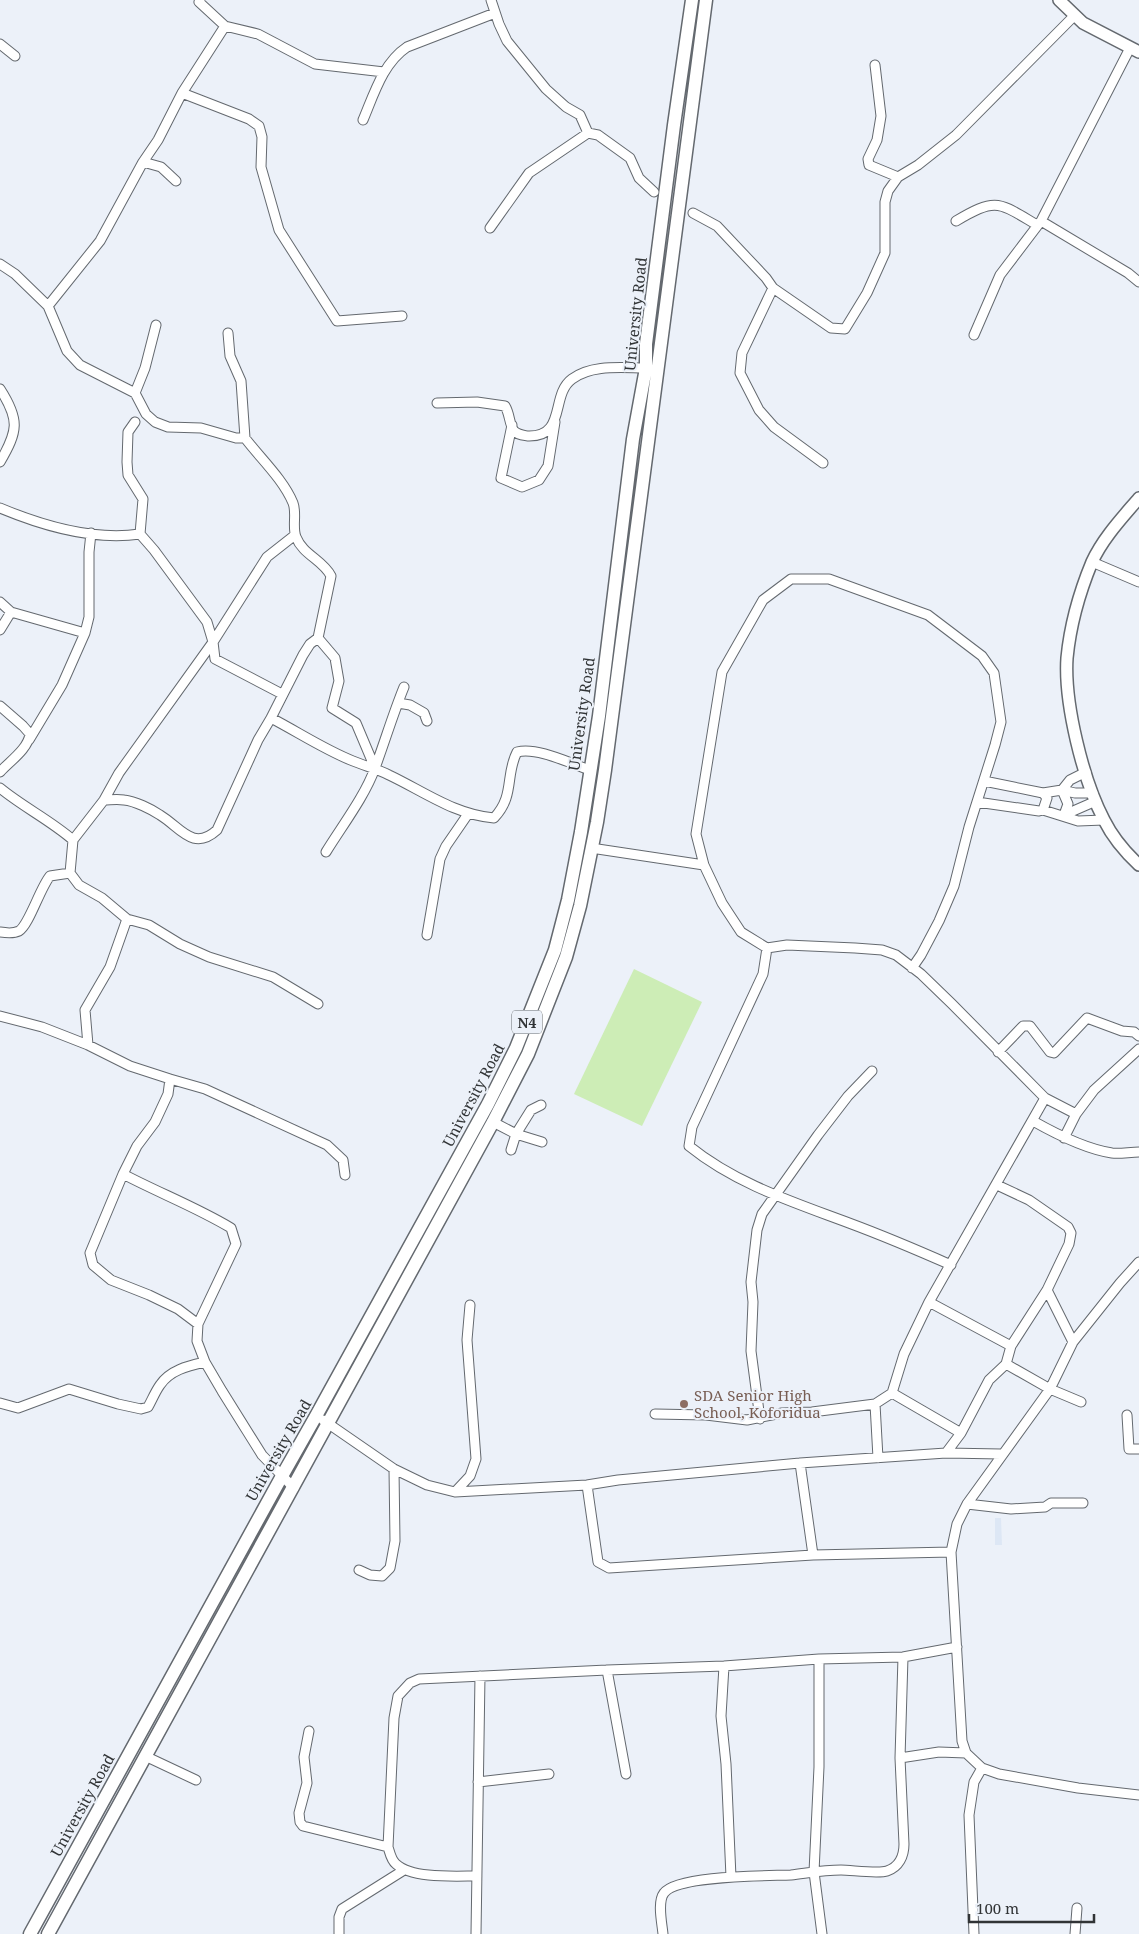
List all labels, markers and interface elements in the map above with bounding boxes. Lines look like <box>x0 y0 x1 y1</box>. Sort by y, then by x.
street label: University Road <box>619 256 651 372</box>
street label: University Road <box>563 656 599 772</box>
road number: N4 <box>512 1010 542 1034</box>
street label: University Road <box>437 1040 509 1150</box>
place label: SDA Senior High School, Koforidua <box>694 1385 821 1422</box>
street label: University Road <box>241 1395 315 1505</box>
marker: SDA Senior High School, Koforidua <box>678 1398 690 1410</box>
street label: University Road <box>46 1750 118 1860</box>
scale bar <box>969 1892 1094 1924</box>
text: 100 m <box>976 1898 1019 1918</box>

